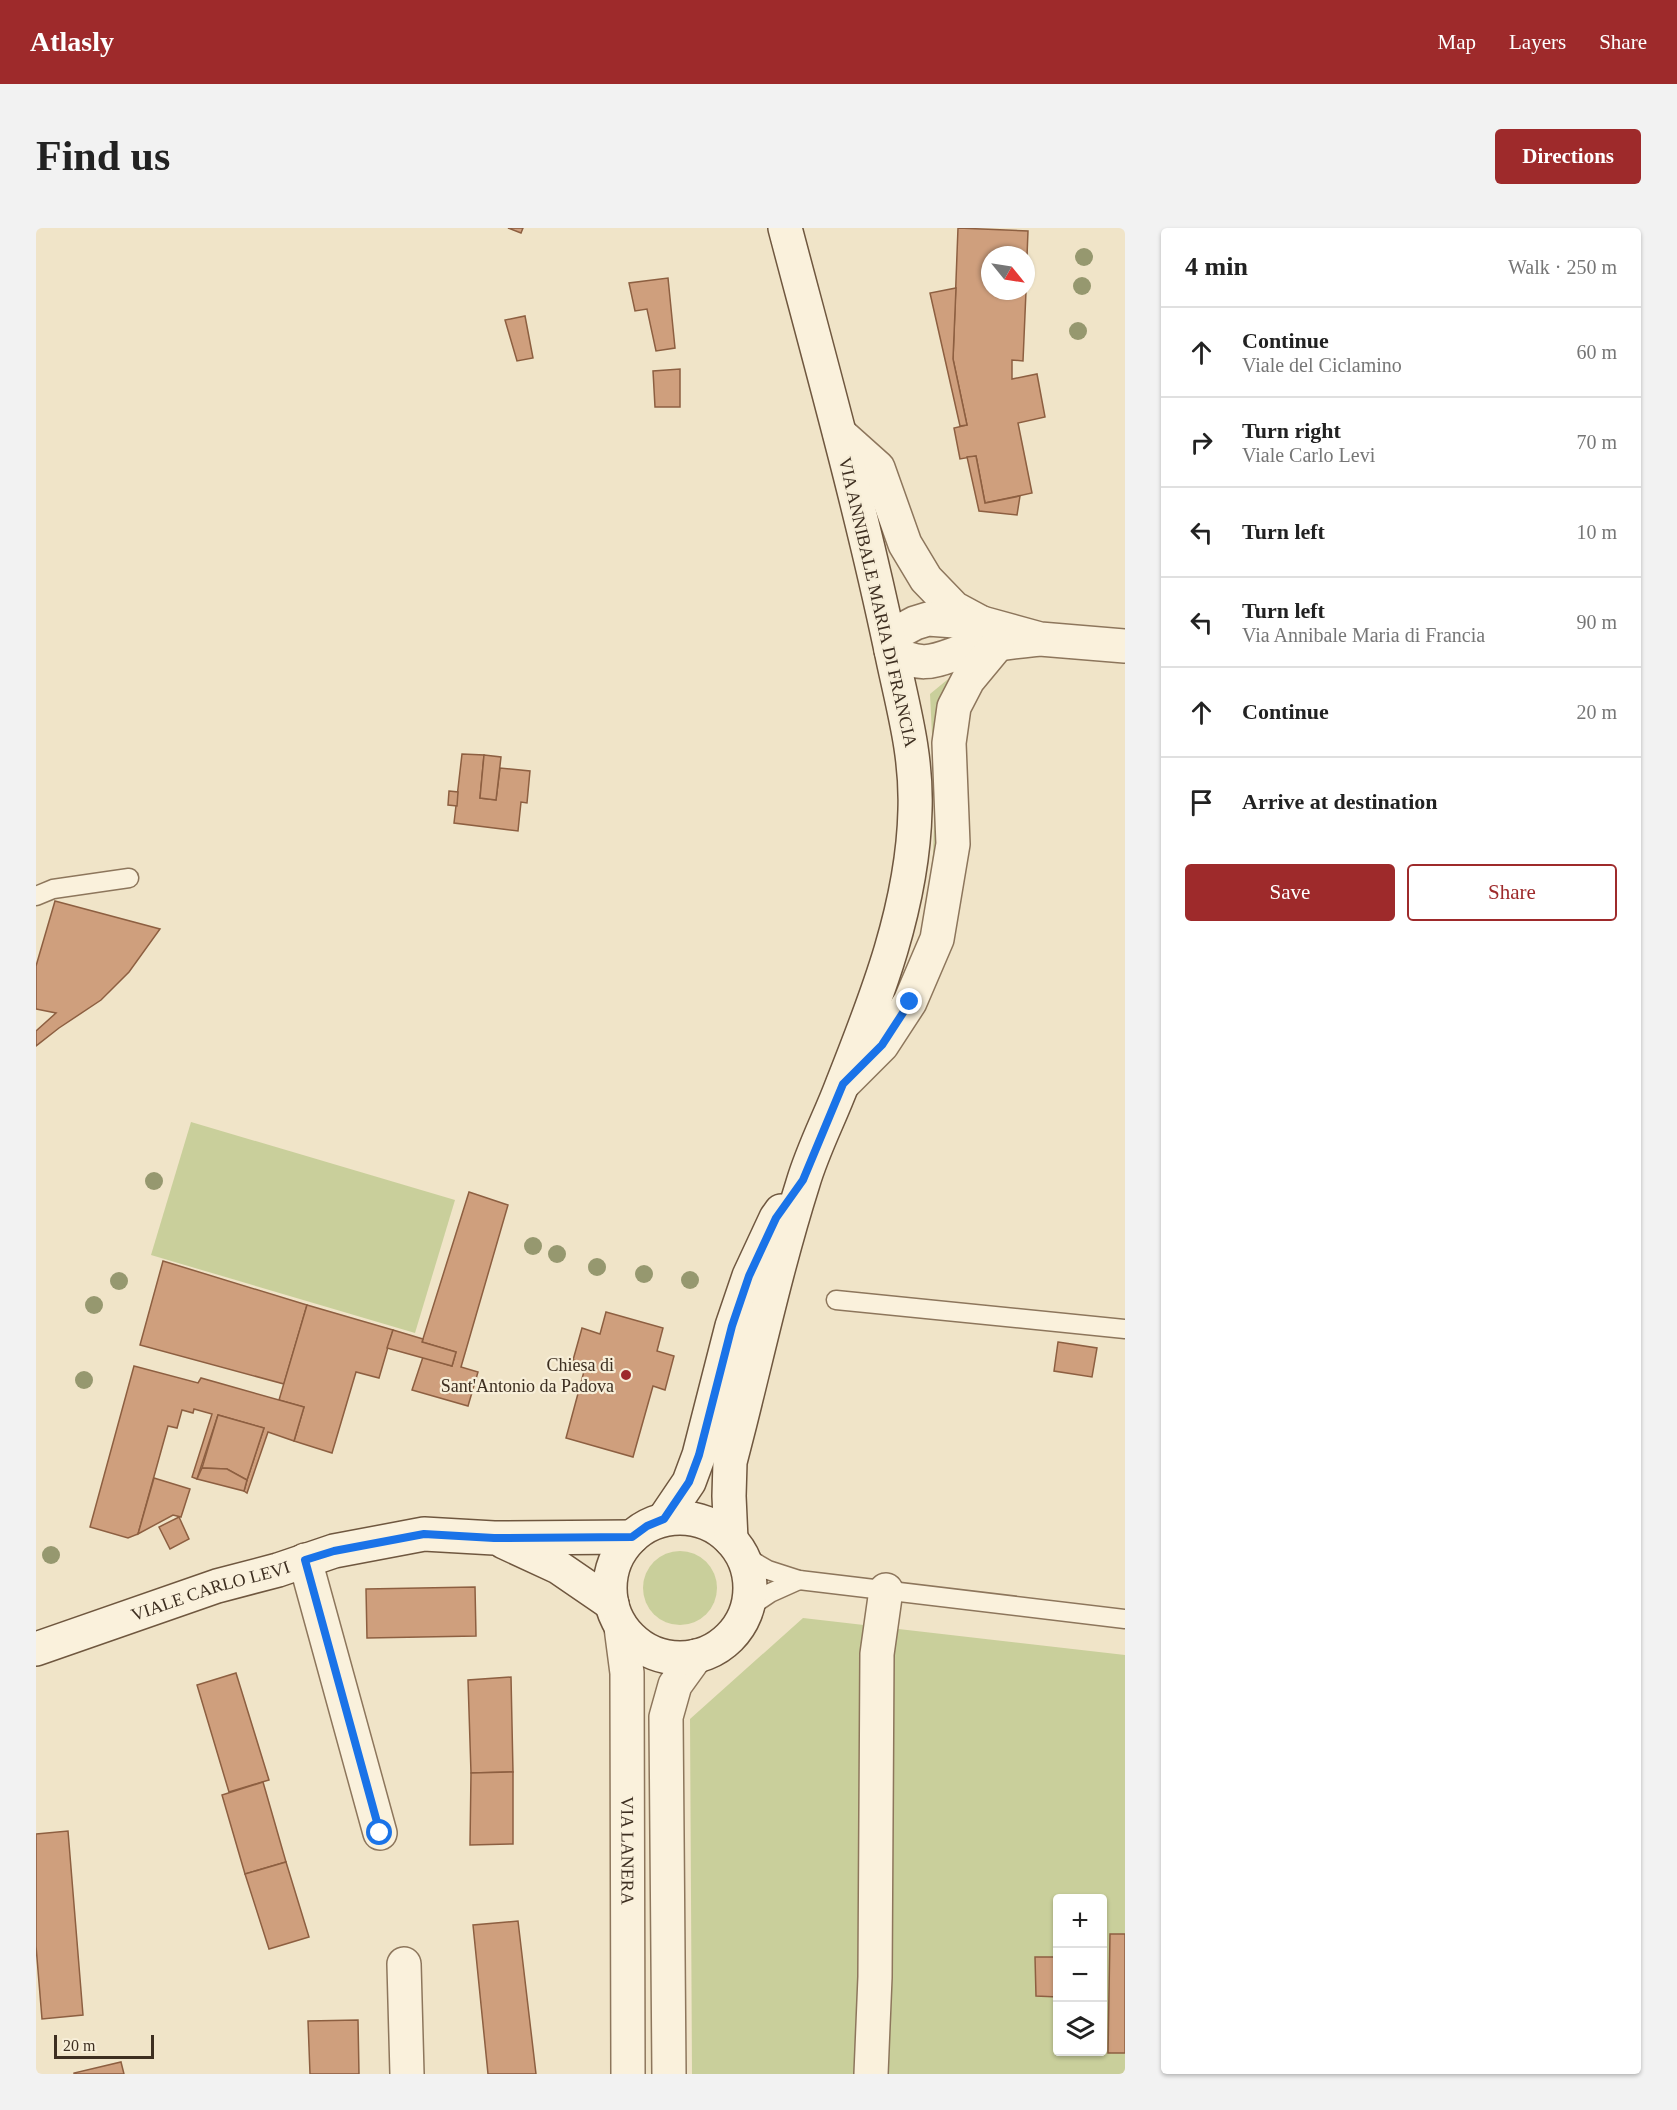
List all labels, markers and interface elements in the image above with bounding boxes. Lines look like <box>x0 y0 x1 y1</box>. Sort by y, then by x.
text: Atlasly <box>30 26 114 57</box>
text: Map <box>1438 30 1476 54</box>
text: Layers <box>1509 30 1566 54</box>
text: Share <box>1599 30 1647 54</box>
button: Directions <box>1495 129 1641 184</box>
text: Find us <box>36 133 170 179</box>
north arrow <box>981 246 1035 300</box>
text: 4 min <box>1185 252 1248 281</box>
text: Walk · 250 m <box>1508 256 1617 278</box>
text: Continue <box>1242 328 1329 353</box>
icon: ahead <box>1185 336 1218 369</box>
text: 60 m <box>1576 341 1617 363</box>
text: Viale del Ciclamino <box>1242 354 1402 376</box>
text: Turn right <box>1242 418 1341 443</box>
icon: right <box>1185 426 1218 459</box>
text: 70 m <box>1576 431 1617 453</box>
text: Viale Carlo Levi <box>1242 444 1375 466</box>
street label: VIA ANNIBALE MARIA DI FRANCIA <box>835 455 921 749</box>
icon: left <box>1185 516 1218 549</box>
text: Turn left <box>1242 519 1325 544</box>
text: 10 m <box>1576 521 1617 543</box>
text: Turn left <box>1242 598 1325 623</box>
icon: left <box>1185 606 1218 639</box>
text: 90 m <box>1576 611 1617 633</box>
text: Via Annibale Maria di Francia <box>1242 624 1485 646</box>
icon: ahead <box>1185 696 1218 729</box>
text: Continue <box>1242 699 1329 724</box>
text: 20 m <box>1576 701 1617 723</box>
icon: arrive <box>1185 786 1218 819</box>
text: Arrive at destination <box>1242 789 1438 814</box>
button: Save <box>1185 864 1395 921</box>
button: Share <box>1407 864 1617 921</box>
route end <box>896 988 922 1014</box>
place label: Chiesa di Sant'Antonio da Padova <box>441 1355 614 1396</box>
marker: Chiesa di Sant'Antonio da Padova <box>619 1368 633 1382</box>
street label: VIALE CARLO LEVI <box>129 1557 292 1625</box>
street label: VIA LANERA <box>617 1796 638 1905</box>
route start <box>366 1819 392 1845</box>
map controls <box>1053 1894 1107 2056</box>
button: + <box>1053 1894 1107 1948</box>
button: − <box>1053 1948 1107 2002</box>
button: layers <box>1053 2002 1107 2056</box>
scale bar <box>54 2032 154 2060</box>
text: 20 m <box>63 2037 95 2054</box>

